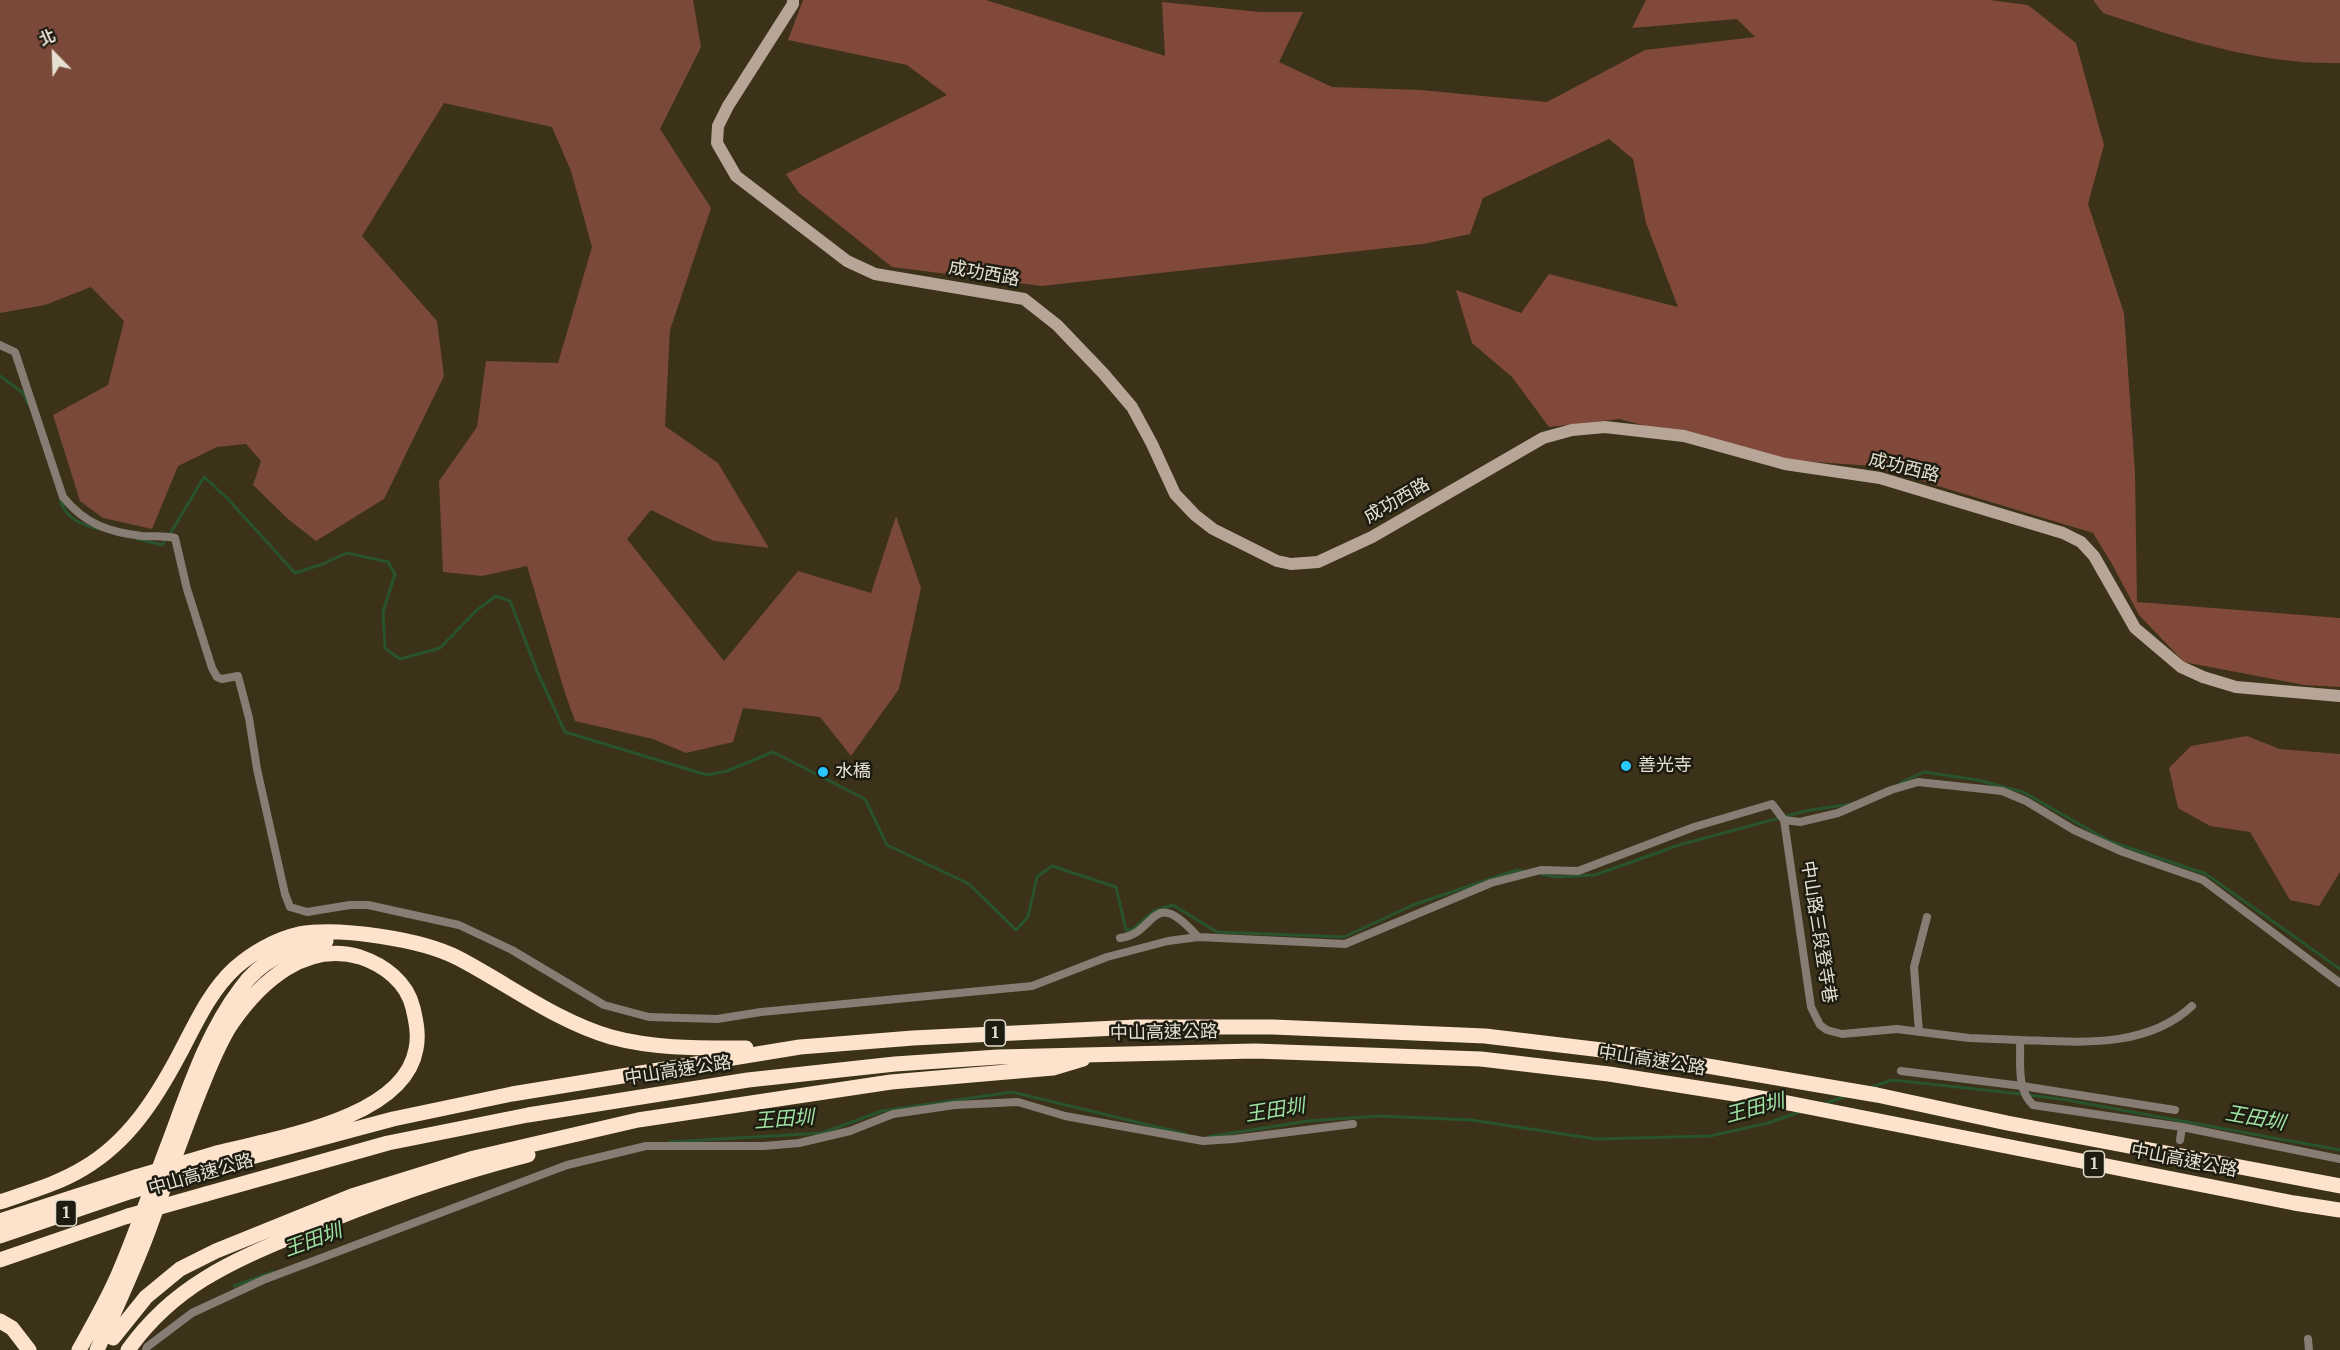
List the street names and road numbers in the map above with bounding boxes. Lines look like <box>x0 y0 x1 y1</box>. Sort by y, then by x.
street label: 成功西路 <box>947 257 1021 291</box>
street label: 成功西路 <box>1866 449 1942 487</box>
street label: 成功西路 <box>1360 474 1434 528</box>
street label: 中山路三段登寺巷 <box>1796 859 1840 1005</box>
road number: 1 <box>984 1020 1006 1046</box>
street label: 中山高速公路 <box>1110 1021 1218 1045</box>
street label: 中山高速公路 <box>1597 1042 1707 1080</box>
street label: 中山高速公路 <box>623 1052 733 1090</box>
street label: 中山高速公路 <box>2129 1140 2239 1182</box>
street label: 中山高速公路 <box>146 1150 256 1200</box>
road number: 1 <box>2084 1151 2104 1177</box>
road number: 1 <box>56 1200 76 1226</box>

